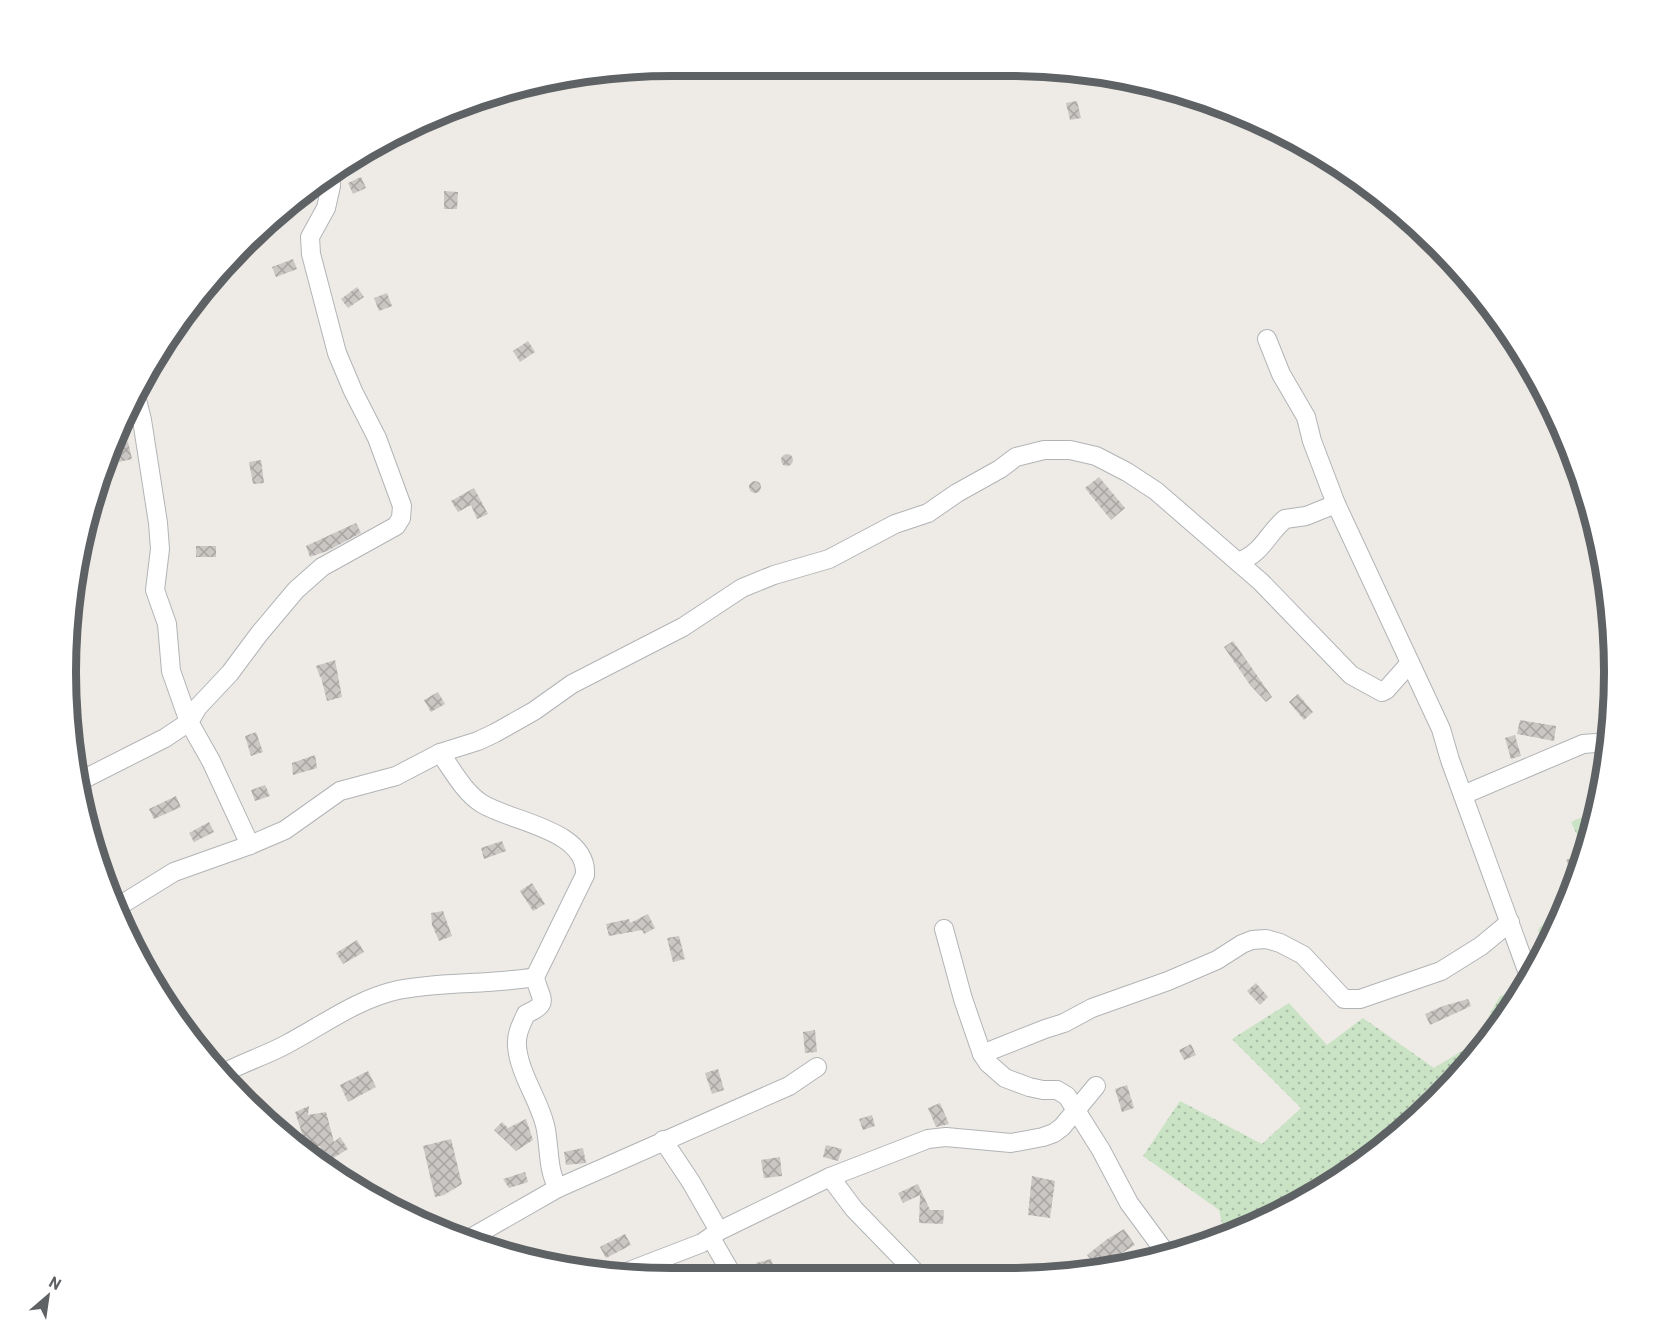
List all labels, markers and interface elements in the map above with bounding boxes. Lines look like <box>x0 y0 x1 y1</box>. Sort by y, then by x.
north arrow <box>18 1266 78 1326</box>
text: N <box>46 1272 65 1293</box>

